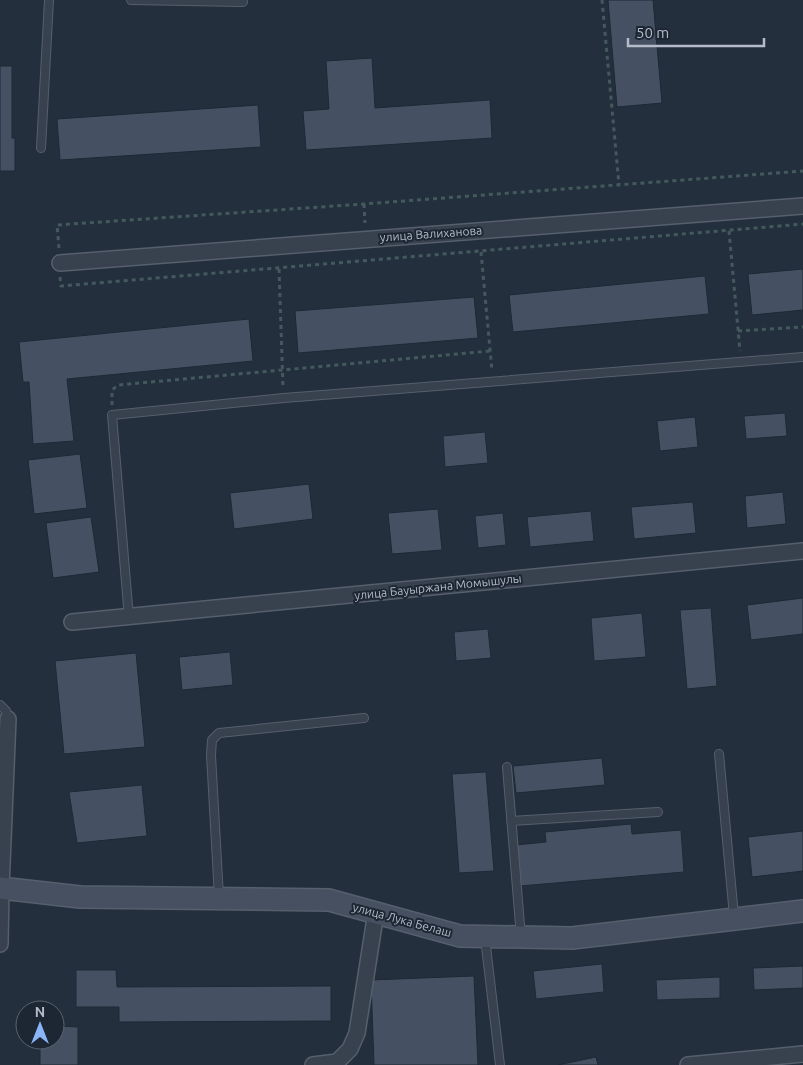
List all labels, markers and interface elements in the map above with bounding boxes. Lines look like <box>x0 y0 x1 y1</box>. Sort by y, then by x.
scale bar <box>628 15 764 47</box>
text: 50 m <box>636 24 669 41</box>
street label: улица Валиханова <box>379 223 483 244</box>
street label: улица Бауыржана Момышулы <box>354 571 522 602</box>
street label: улица Лука Белаш <box>351 900 453 939</box>
north arrow <box>15 1000 65 1050</box>
text: N <box>35 1004 45 1020</box>

